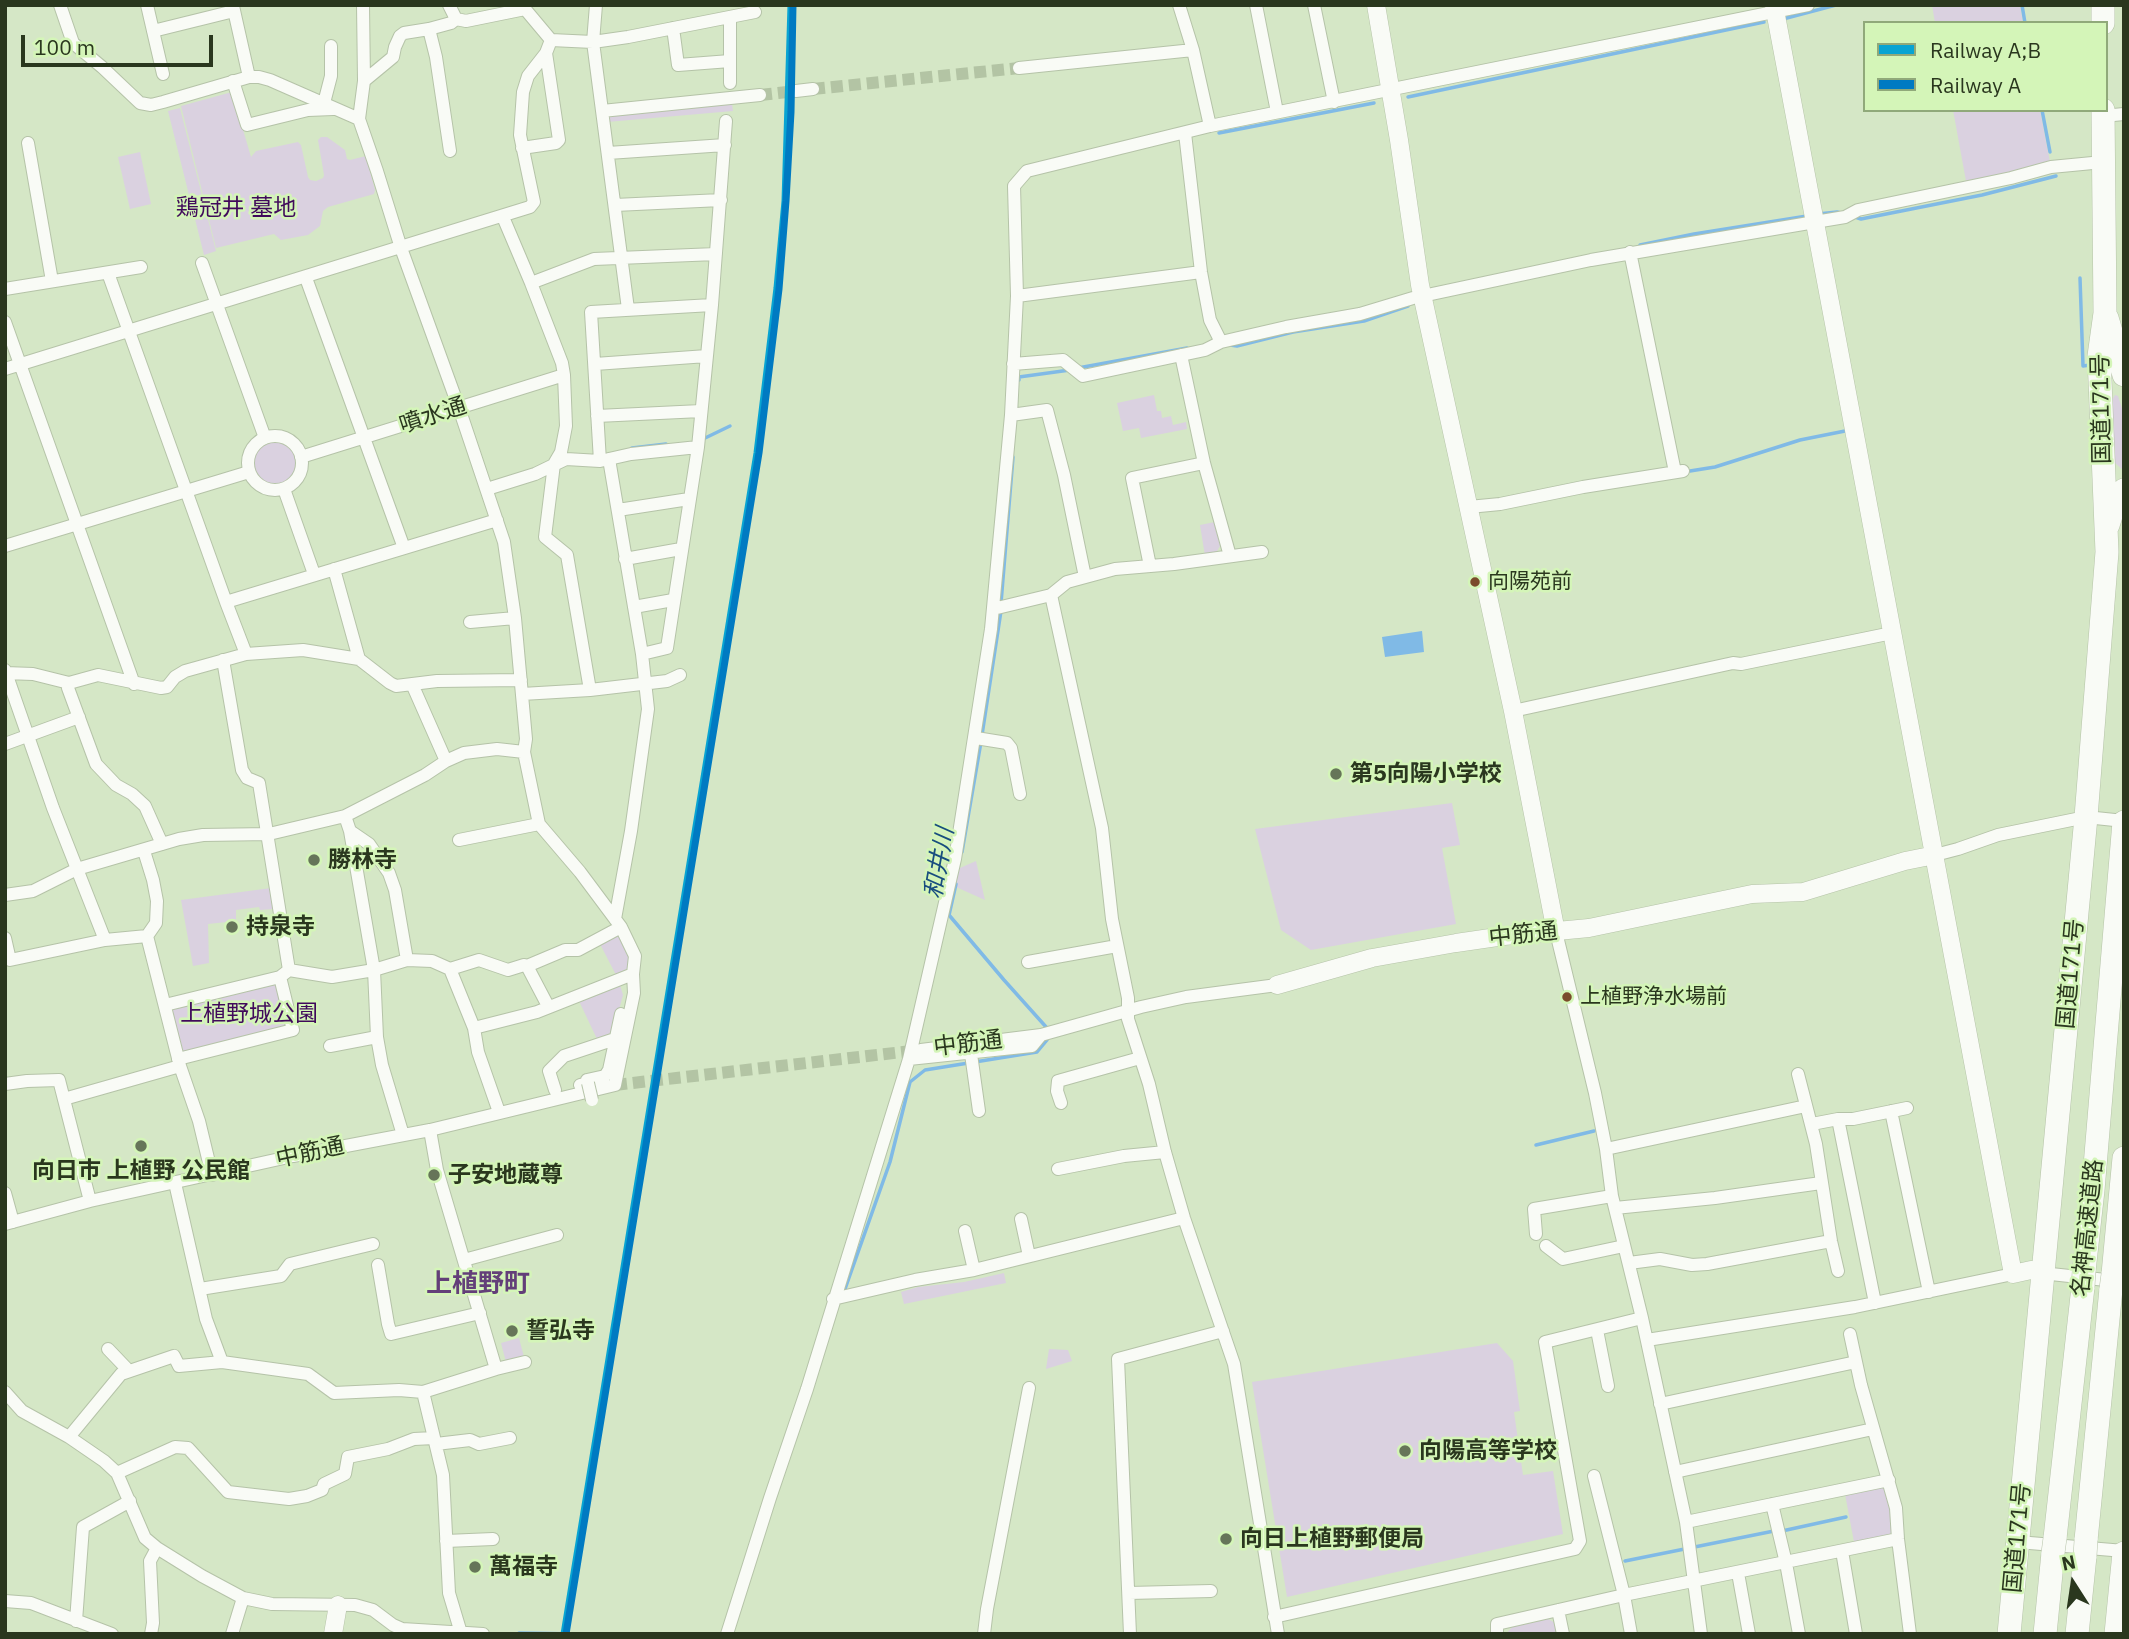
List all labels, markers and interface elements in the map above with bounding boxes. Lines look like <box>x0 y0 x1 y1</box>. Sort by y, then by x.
scale bar <box>24 21 217 65</box>
legend <box>1863 21 2108 112</box>
text: 100 m <box>34 33 95 61</box>
text: Railway A;B <box>1930 36 2041 64</box>
text: Railway A <box>1930 71 2021 99</box>
park label: 鶏冠井 墓地 <box>176 194 296 222</box>
street label: 国道171号 <box>2087 354 2117 464</box>
street label: 噴水通 <box>396 392 470 440</box>
place label: 向陽苑前 <box>1488 569 1572 595</box>
marker: 向陽苑前 <box>1468 575 1482 589</box>
place label: 第5向陽小学校 <box>1350 760 1502 788</box>
marker: 第5向陽小学校 <box>1328 766 1344 782</box>
water label: 和井川 <box>920 825 960 901</box>
place label: 勝林寺 <box>328 846 397 874</box>
marker: 勝林寺 <box>306 852 322 868</box>
place label: 持泉寺 <box>246 913 315 941</box>
street label: 中筋通 <box>1487 918 1559 952</box>
street label: 国道171号 <box>2052 918 2090 1030</box>
marker: 持泉寺 <box>224 919 240 935</box>
place label: 上植野浄水場前 <box>1580 984 1727 1010</box>
marker: 上植野浄水場前 <box>1560 990 1574 1004</box>
park label: 上植野城公園 <box>180 1000 318 1028</box>
street label: 中筋通 <box>932 1026 1004 1062</box>
street label: 中筋通 <box>273 1132 347 1174</box>
marker: 向日市 上植野 公民館 <box>133 1138 149 1154</box>
place label: 向日市 上植野 公民館 <box>32 1157 250 1185</box>
street label: 名神高速道路 <box>2067 1158 2109 1298</box>
place label: 子安地蔵尊 <box>448 1161 563 1189</box>
marker: 子安地蔵尊 <box>426 1167 442 1183</box>
district label: 上植野町 <box>426 1268 530 1300</box>
place label: 誓弘寺 <box>526 1317 595 1345</box>
marker: 誓弘寺 <box>504 1323 520 1339</box>
place label: 向陽高等学校 <box>1419 1437 1557 1465</box>
marker: 向陽高等学校 <box>1397 1443 1413 1459</box>
street label: 国道171号 <box>1999 1482 2037 1594</box>
place label: 向日上植野郵便局 <box>1240 1525 1424 1553</box>
marker: 向日上植野郵便局 <box>1218 1531 1234 1547</box>
north arrow <box>2038 1548 2108 1618</box>
text: N <box>2059 1549 2078 1576</box>
place label: 萬福寺 <box>489 1553 558 1581</box>
marker: 萬福寺 <box>467 1559 483 1575</box>

